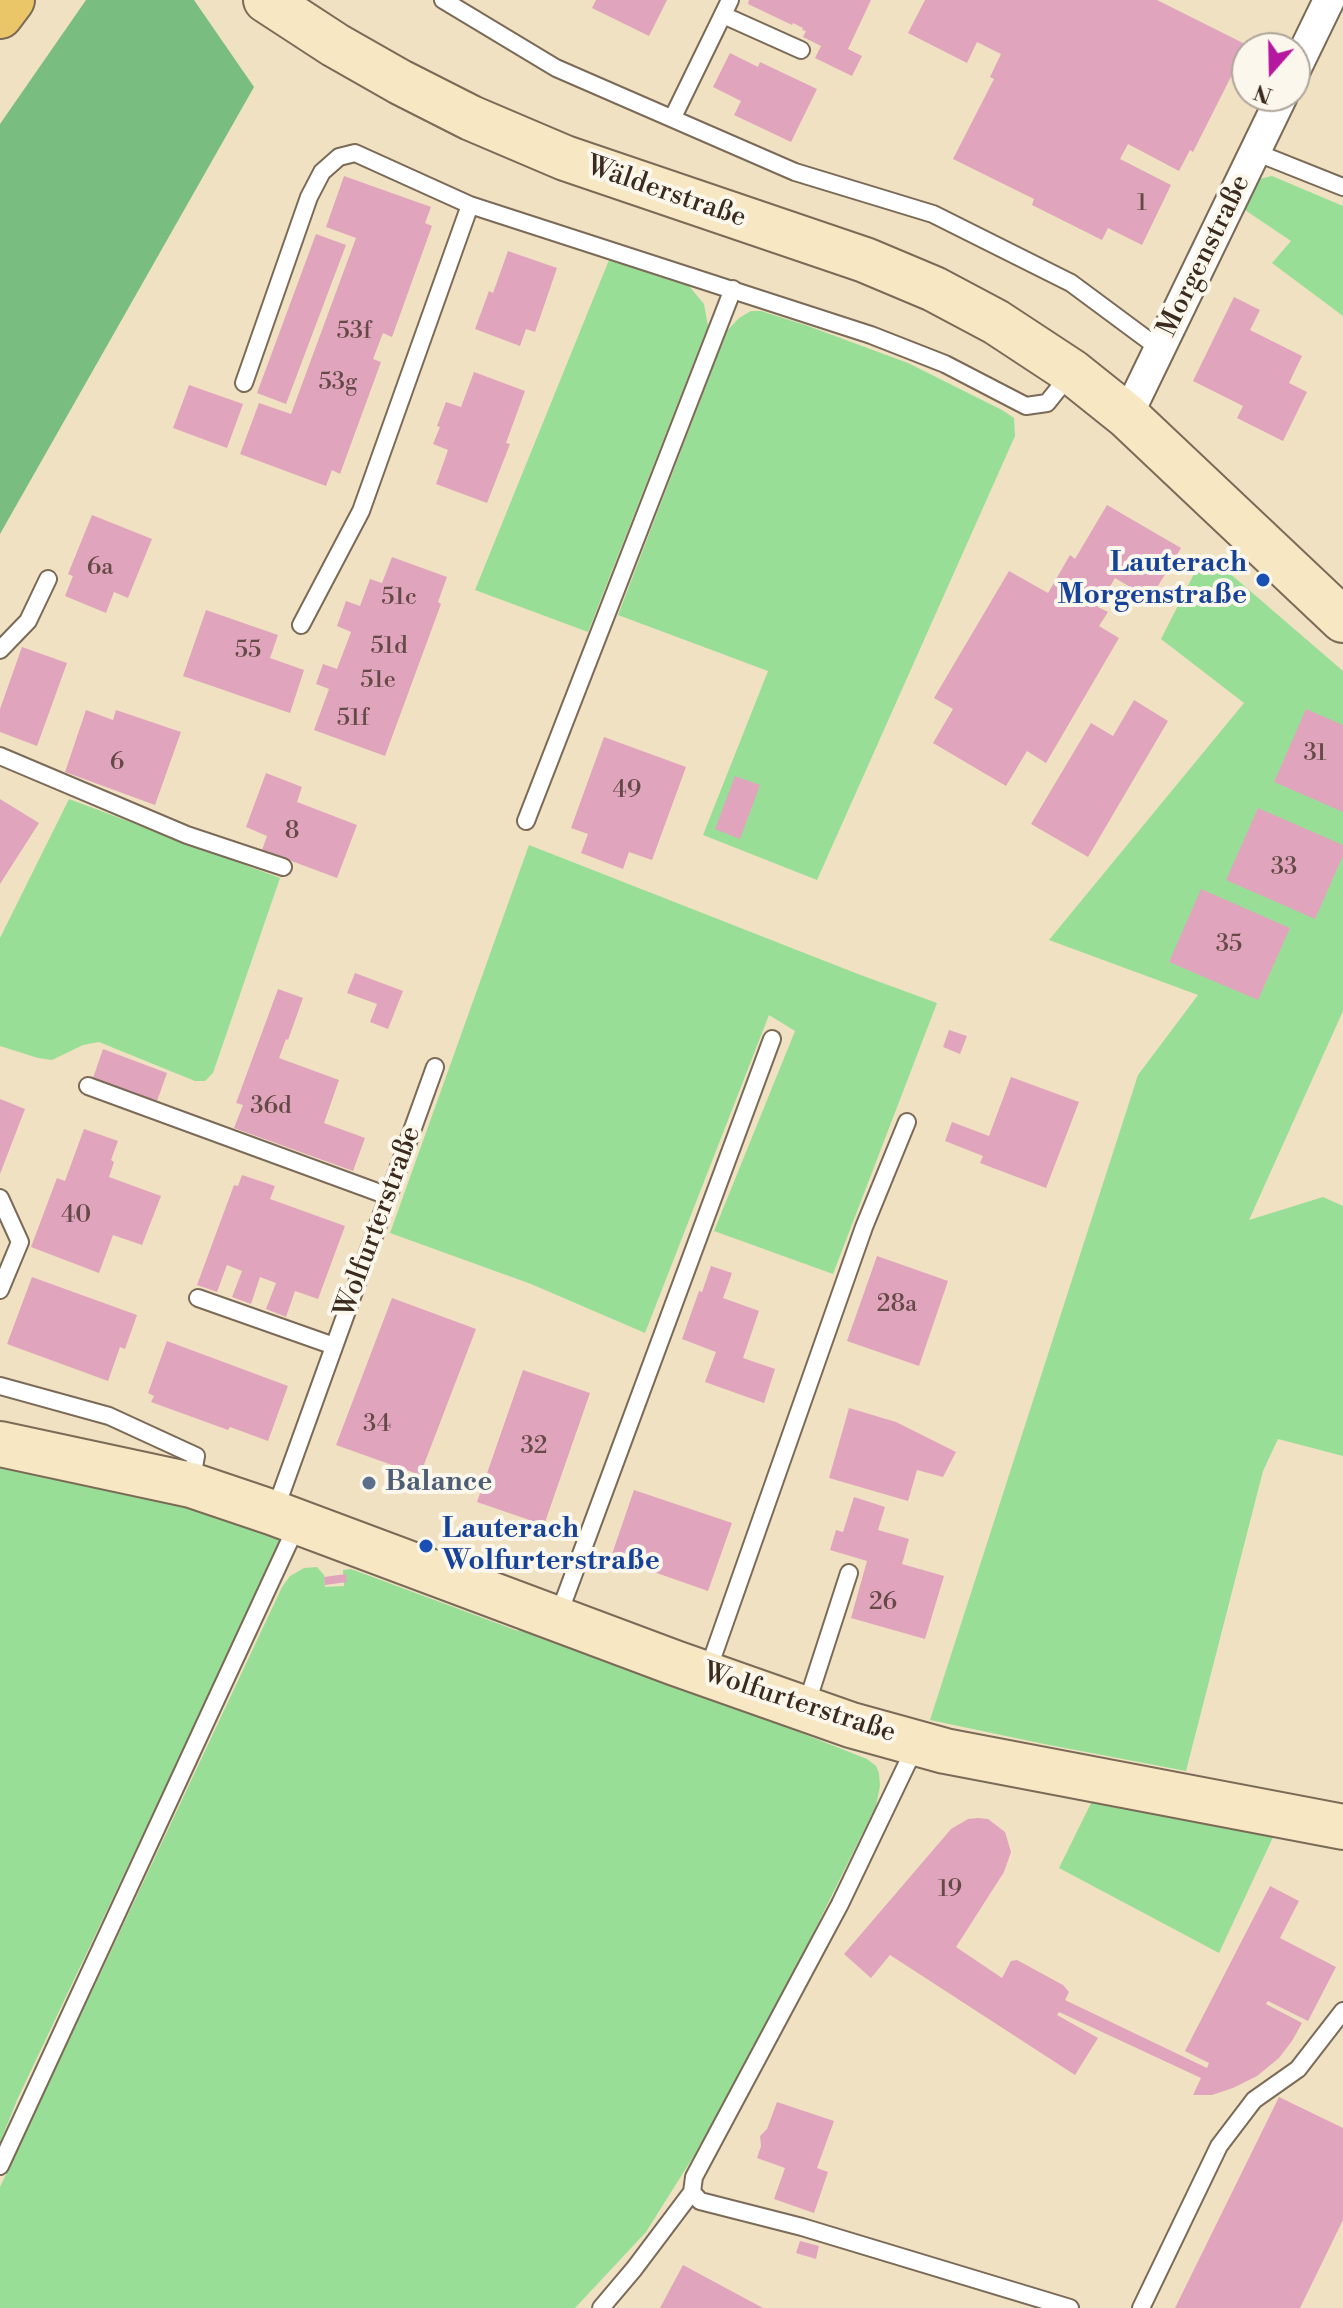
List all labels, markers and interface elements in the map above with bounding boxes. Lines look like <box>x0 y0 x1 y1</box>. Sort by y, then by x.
north arrow <box>1231 32 1311 112</box>
text: N <box>1251 77 1276 109</box>
street label: Wälderstraße <box>582 150 750 236</box>
street label: Morgenstraße <box>1151 170 1259 342</box>
house number: 1 <box>1137 190 1147 218</box>
house number: 53f <box>336 318 372 346</box>
house number: 53g <box>319 369 357 397</box>
place label: Lauterach Morgenstraße <box>1057 547 1247 613</box>
house number: 6a <box>87 554 113 582</box>
marker: Lauterach Morgenstraße <box>1254 571 1272 589</box>
house number: 51c <box>381 584 417 612</box>
house number: 51d <box>370 633 408 661</box>
house number: 55 <box>235 637 261 665</box>
house number: 51e <box>360 667 396 695</box>
house number: 51f <box>337 705 369 733</box>
house number: 31 <box>1303 740 1327 768</box>
house number: 6 <box>110 749 124 777</box>
house number: 49 <box>613 777 641 805</box>
house number: 8 <box>285 818 299 846</box>
house number: 33 <box>1271 854 1297 882</box>
house number: 35 <box>1216 931 1242 959</box>
house number: 36d <box>250 1093 292 1121</box>
street label: Wolfurterstraße <box>329 1122 429 1322</box>
house number: 40 <box>61 1202 91 1230</box>
house number: 28a <box>877 1291 917 1319</box>
house number: 34 <box>363 1411 391 1439</box>
house number: 32 <box>521 1433 547 1461</box>
place label: Balance <box>385 1466 492 1500</box>
marker: Balance <box>360 1474 378 1492</box>
place label: Lauterach Wolfurterstraße <box>442 1513 660 1579</box>
marker: Lauterach Wolfurterstraße <box>417 1537 435 1555</box>
house number: 26 <box>869 1589 897 1617</box>
street label: Wolfurterstraße <box>698 1657 900 1751</box>
house number: 19 <box>938 1876 962 1904</box>

